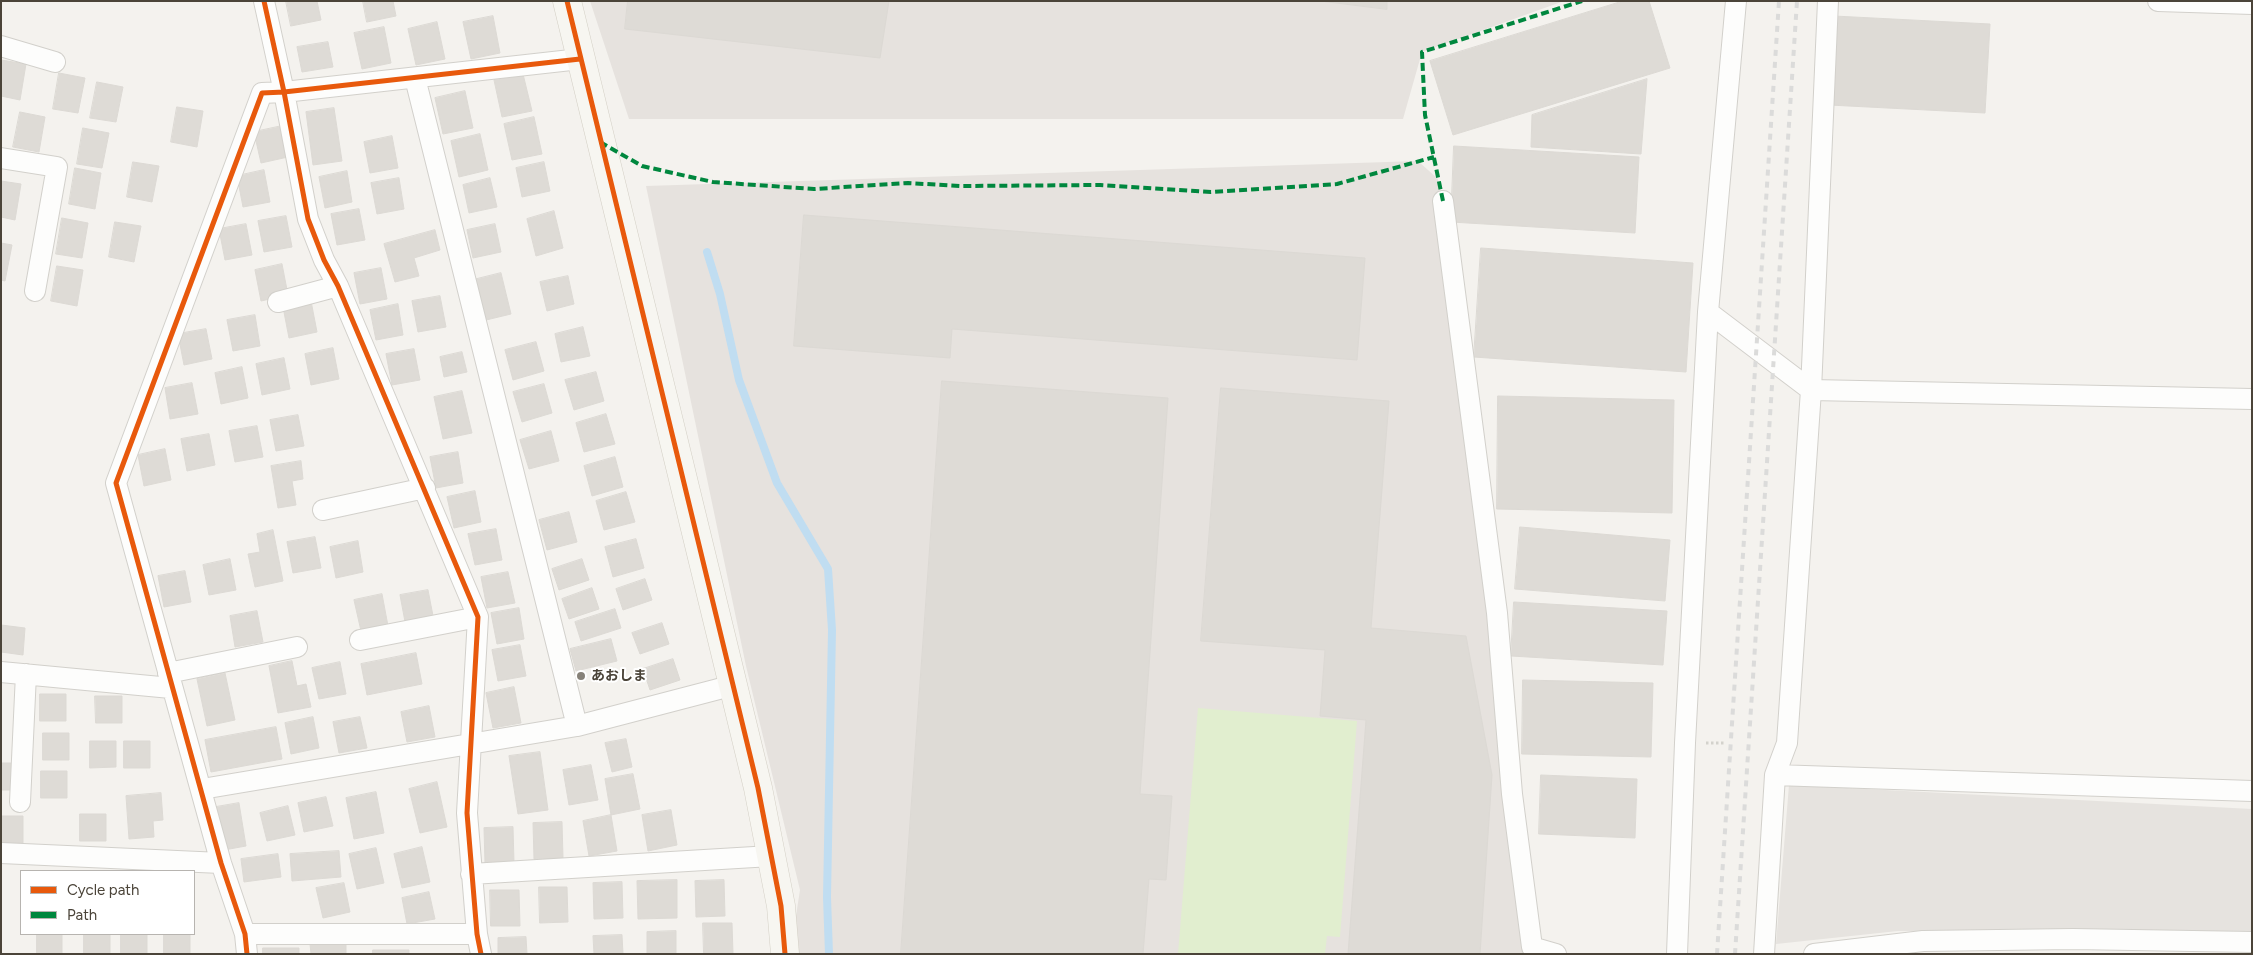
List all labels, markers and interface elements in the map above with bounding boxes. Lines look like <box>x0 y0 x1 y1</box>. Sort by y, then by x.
place label: あおしま <box>591 668 647 684</box>
marker: あおしま <box>575 670 587 682</box>
legend <box>20 870 195 935</box>
text: Cycle path <box>67 881 139 899</box>
text: Path <box>67 906 97 924</box>

